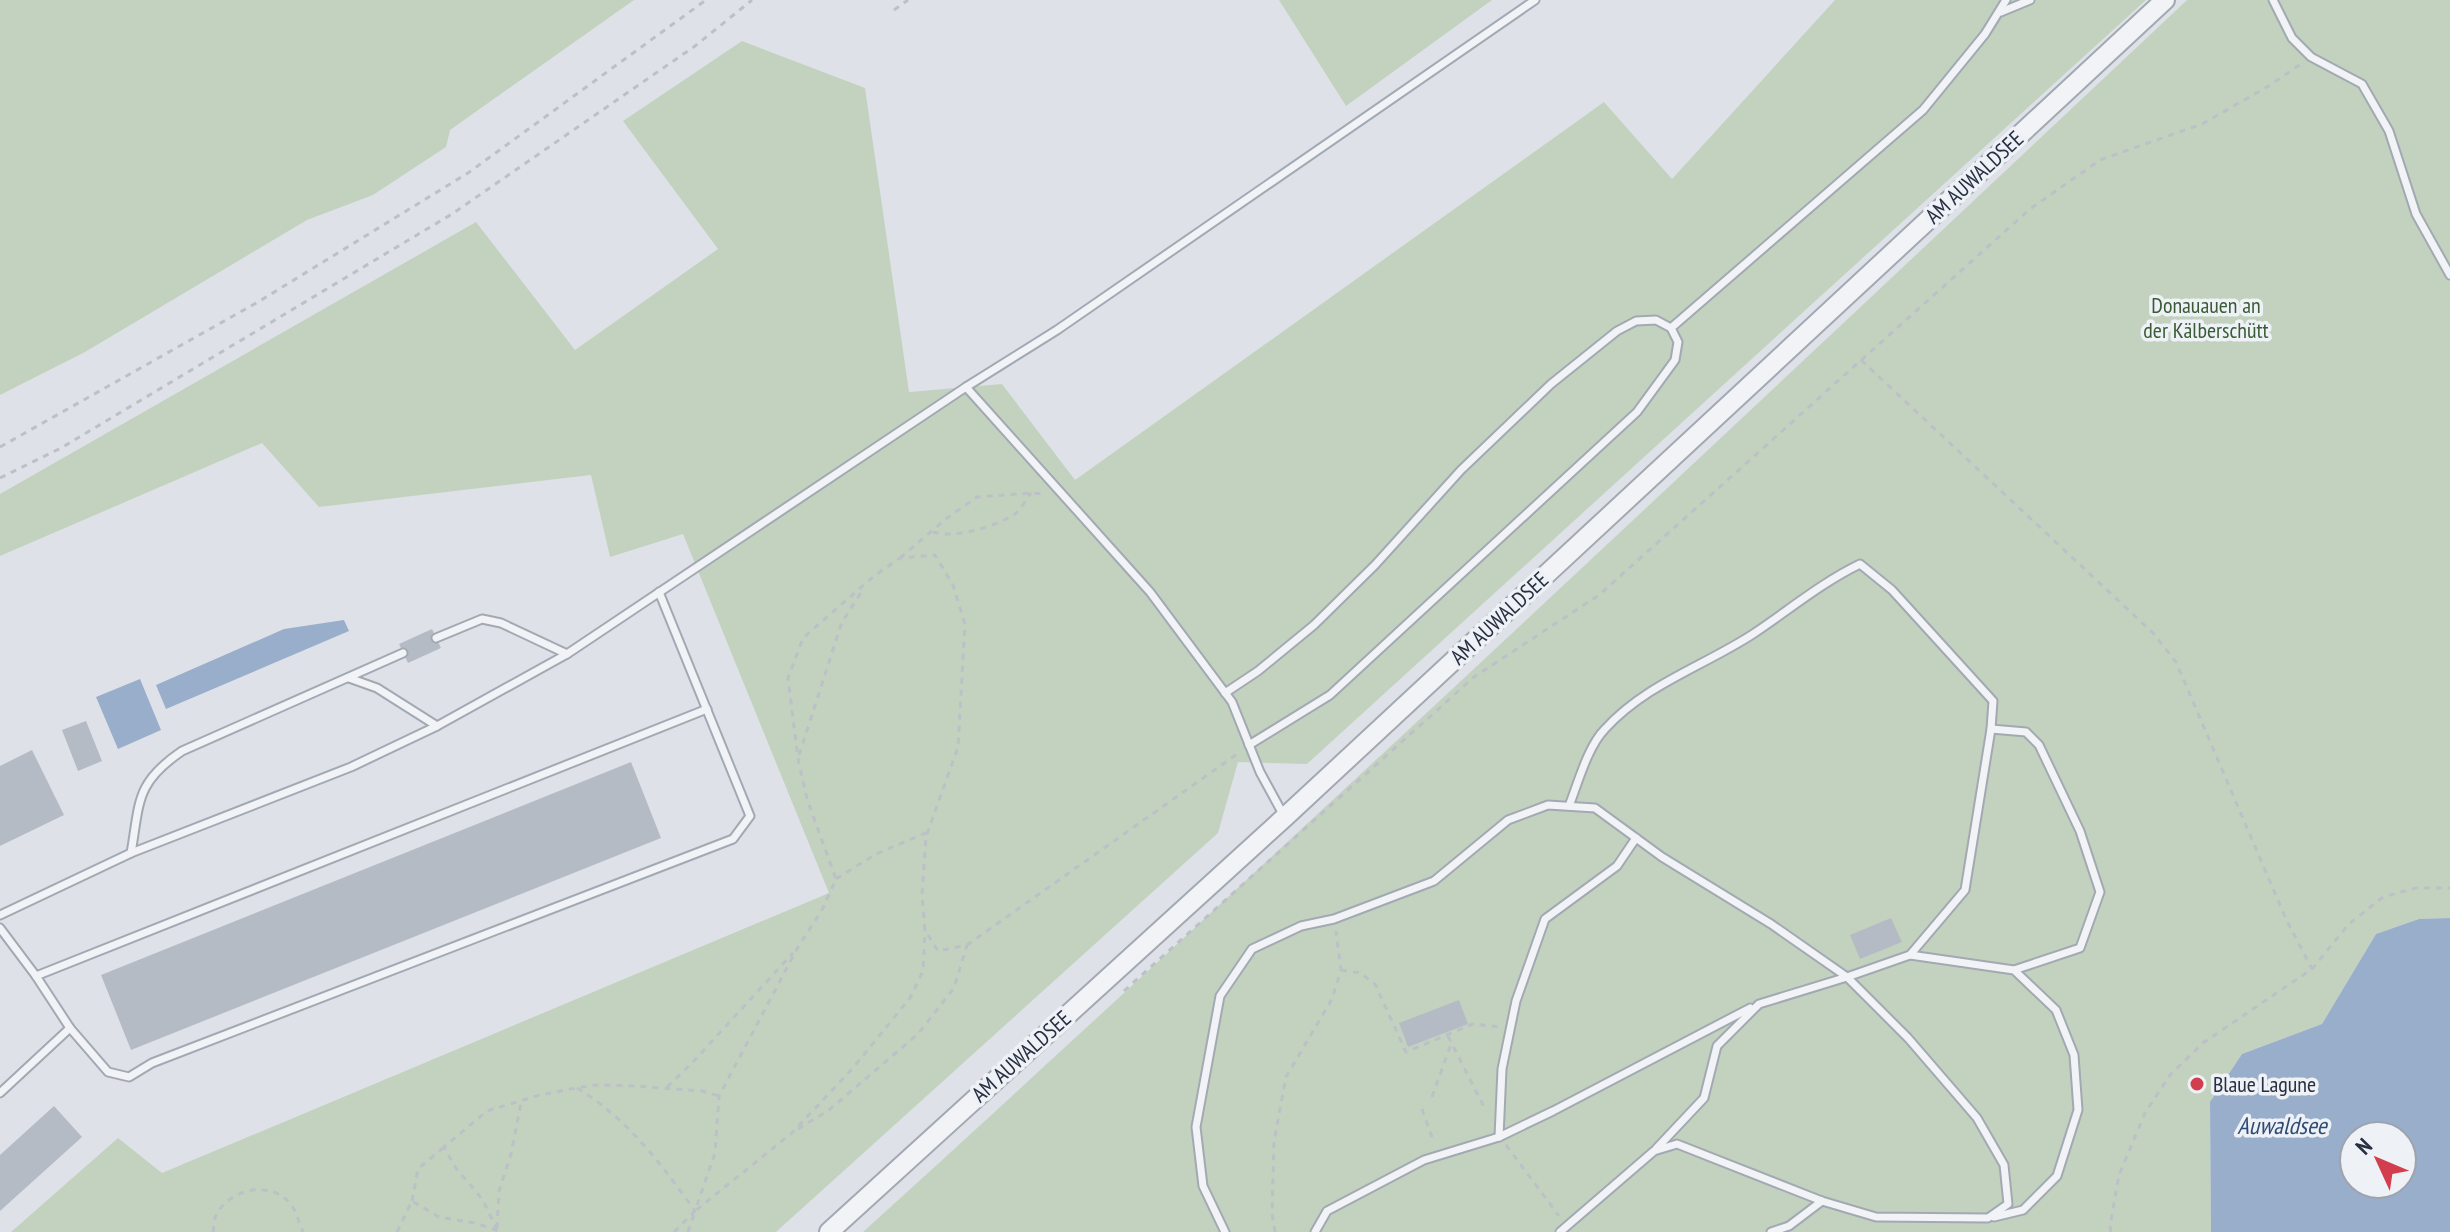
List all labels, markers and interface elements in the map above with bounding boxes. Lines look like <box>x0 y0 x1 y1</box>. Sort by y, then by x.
street label: AM AUWALDSEE <box>1919 124 2029 230</box>
park label: Donauauen an der Kälberschütt <box>2143 291 2269 344</box>
street label: AM AUWALDSEE <box>1444 565 1554 671</box>
street label: AM AUWALDSEE <box>966 1004 1076 1108</box>
place label: Blaue Lagune <box>2213 1070 2316 1098</box>
marker: Blaue Lagune <box>2188 1075 2206 1093</box>
water label: Auwaldsee <box>2237 1110 2329 1141</box>
north arrow <box>2338 1120 2418 1200</box>
text: N <box>2349 1132 2378 1160</box>

